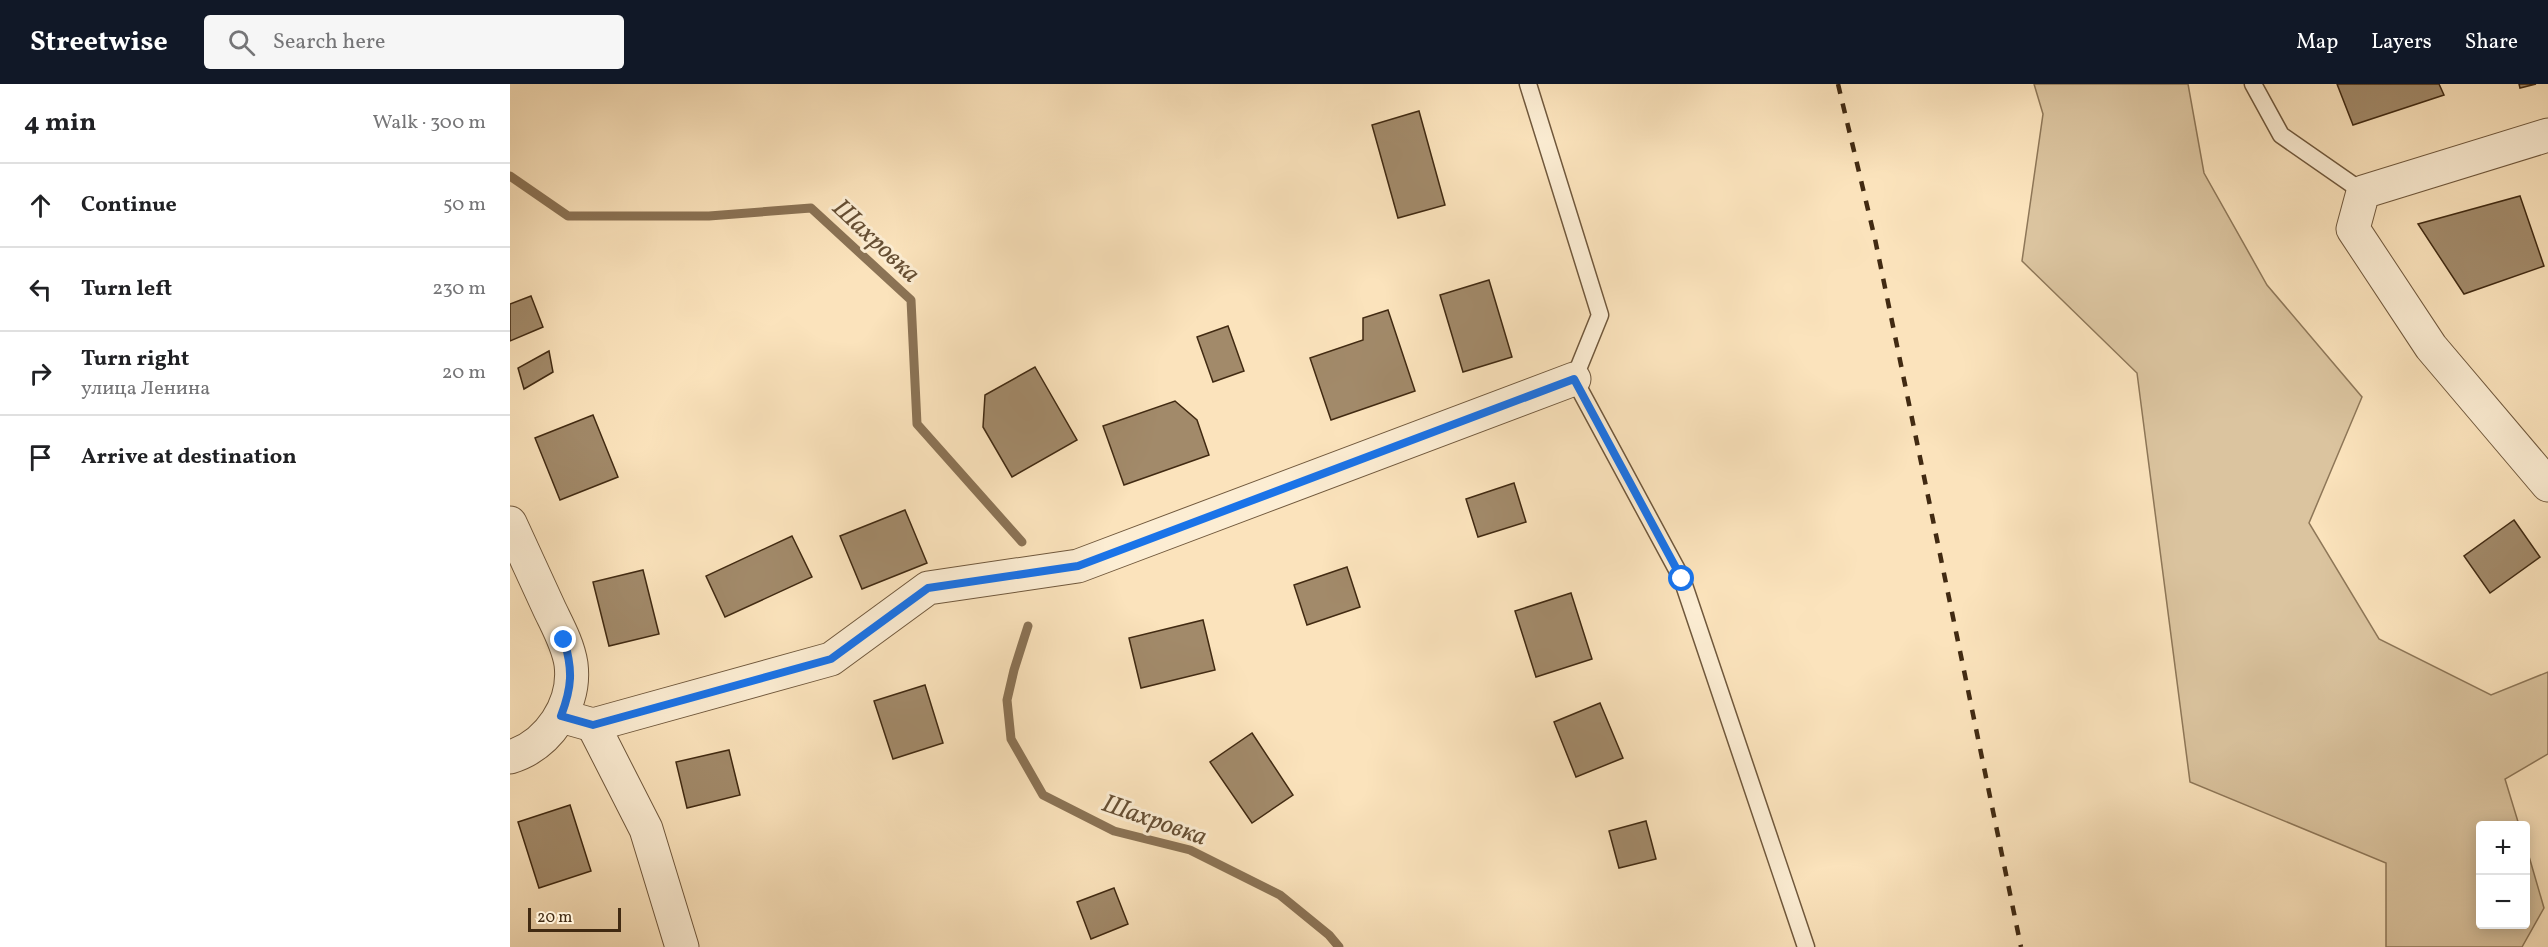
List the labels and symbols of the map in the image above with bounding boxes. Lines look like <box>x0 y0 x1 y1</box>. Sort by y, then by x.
water label: Шахровка <box>824 191 928 292</box>
route start <box>1668 565 1694 591</box>
route end <box>550 626 576 652</box>
water label: Шахровка <box>1097 786 1212 856</box>
scale bar <box>528 905 621 932</box>

